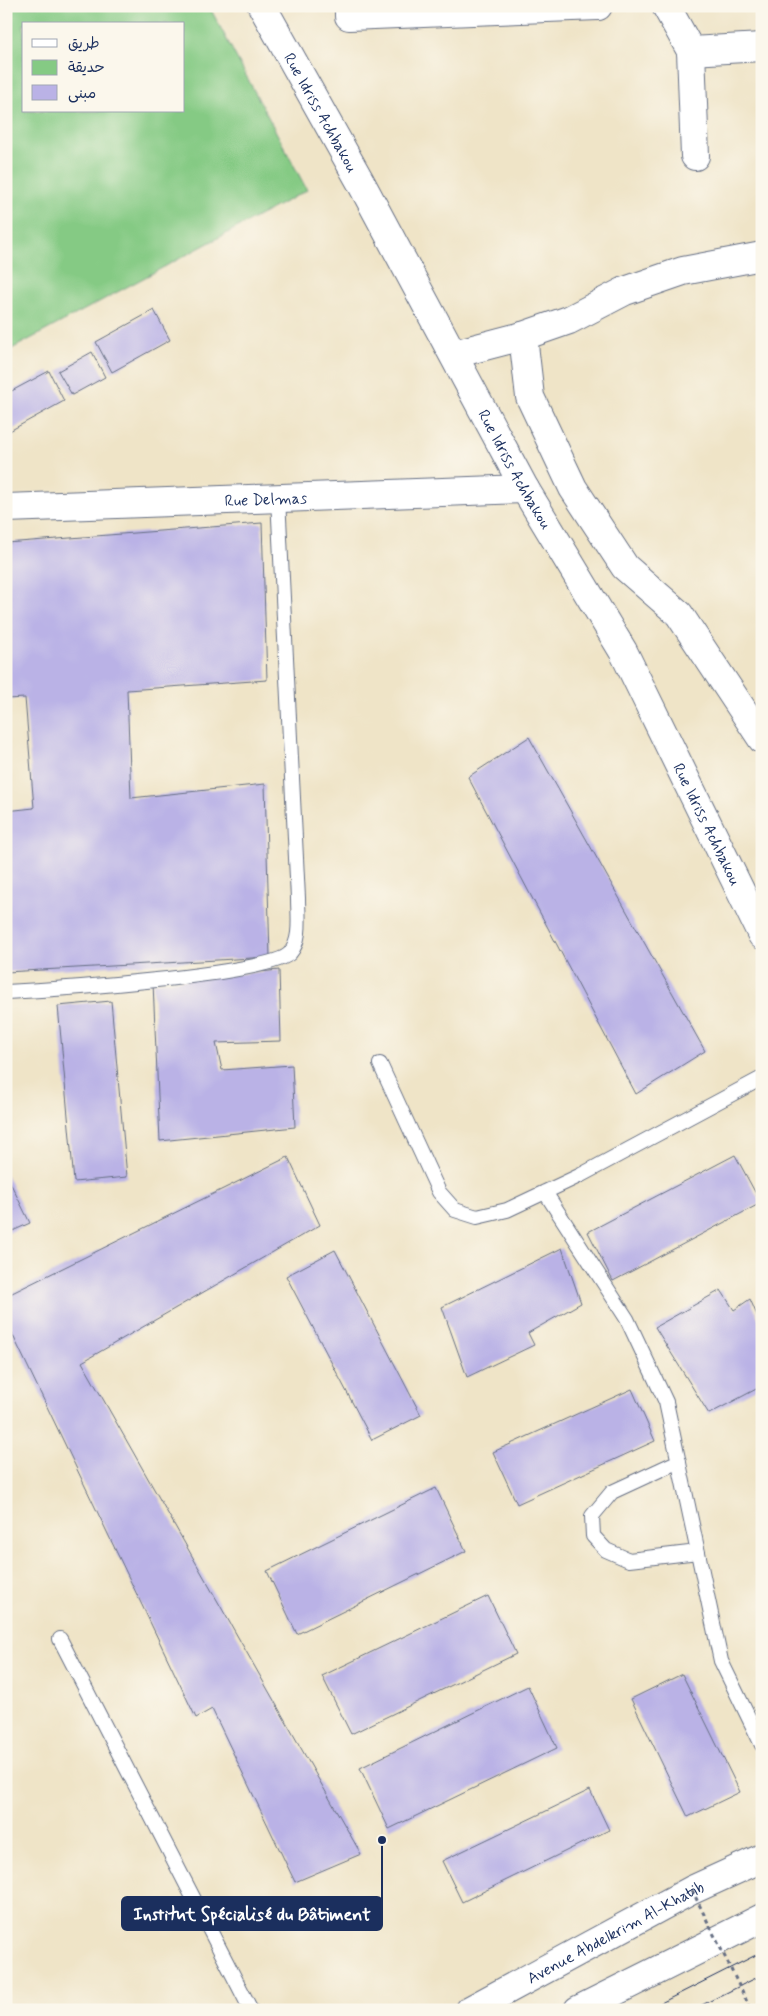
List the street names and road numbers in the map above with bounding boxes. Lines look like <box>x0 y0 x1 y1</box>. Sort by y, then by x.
street label: Rue Idriss Achbakou <box>278 50 362 177</box>
street label: Rue Idriss Achbakou <box>472 406 556 534</box>
street label: Rue Delmas <box>224 488 308 512</box>
street label: Rue Idriss Achbakou <box>667 760 745 890</box>
street label: Avenue Abdelkrim Al-Khatib <box>524 1877 708 1989</box>

